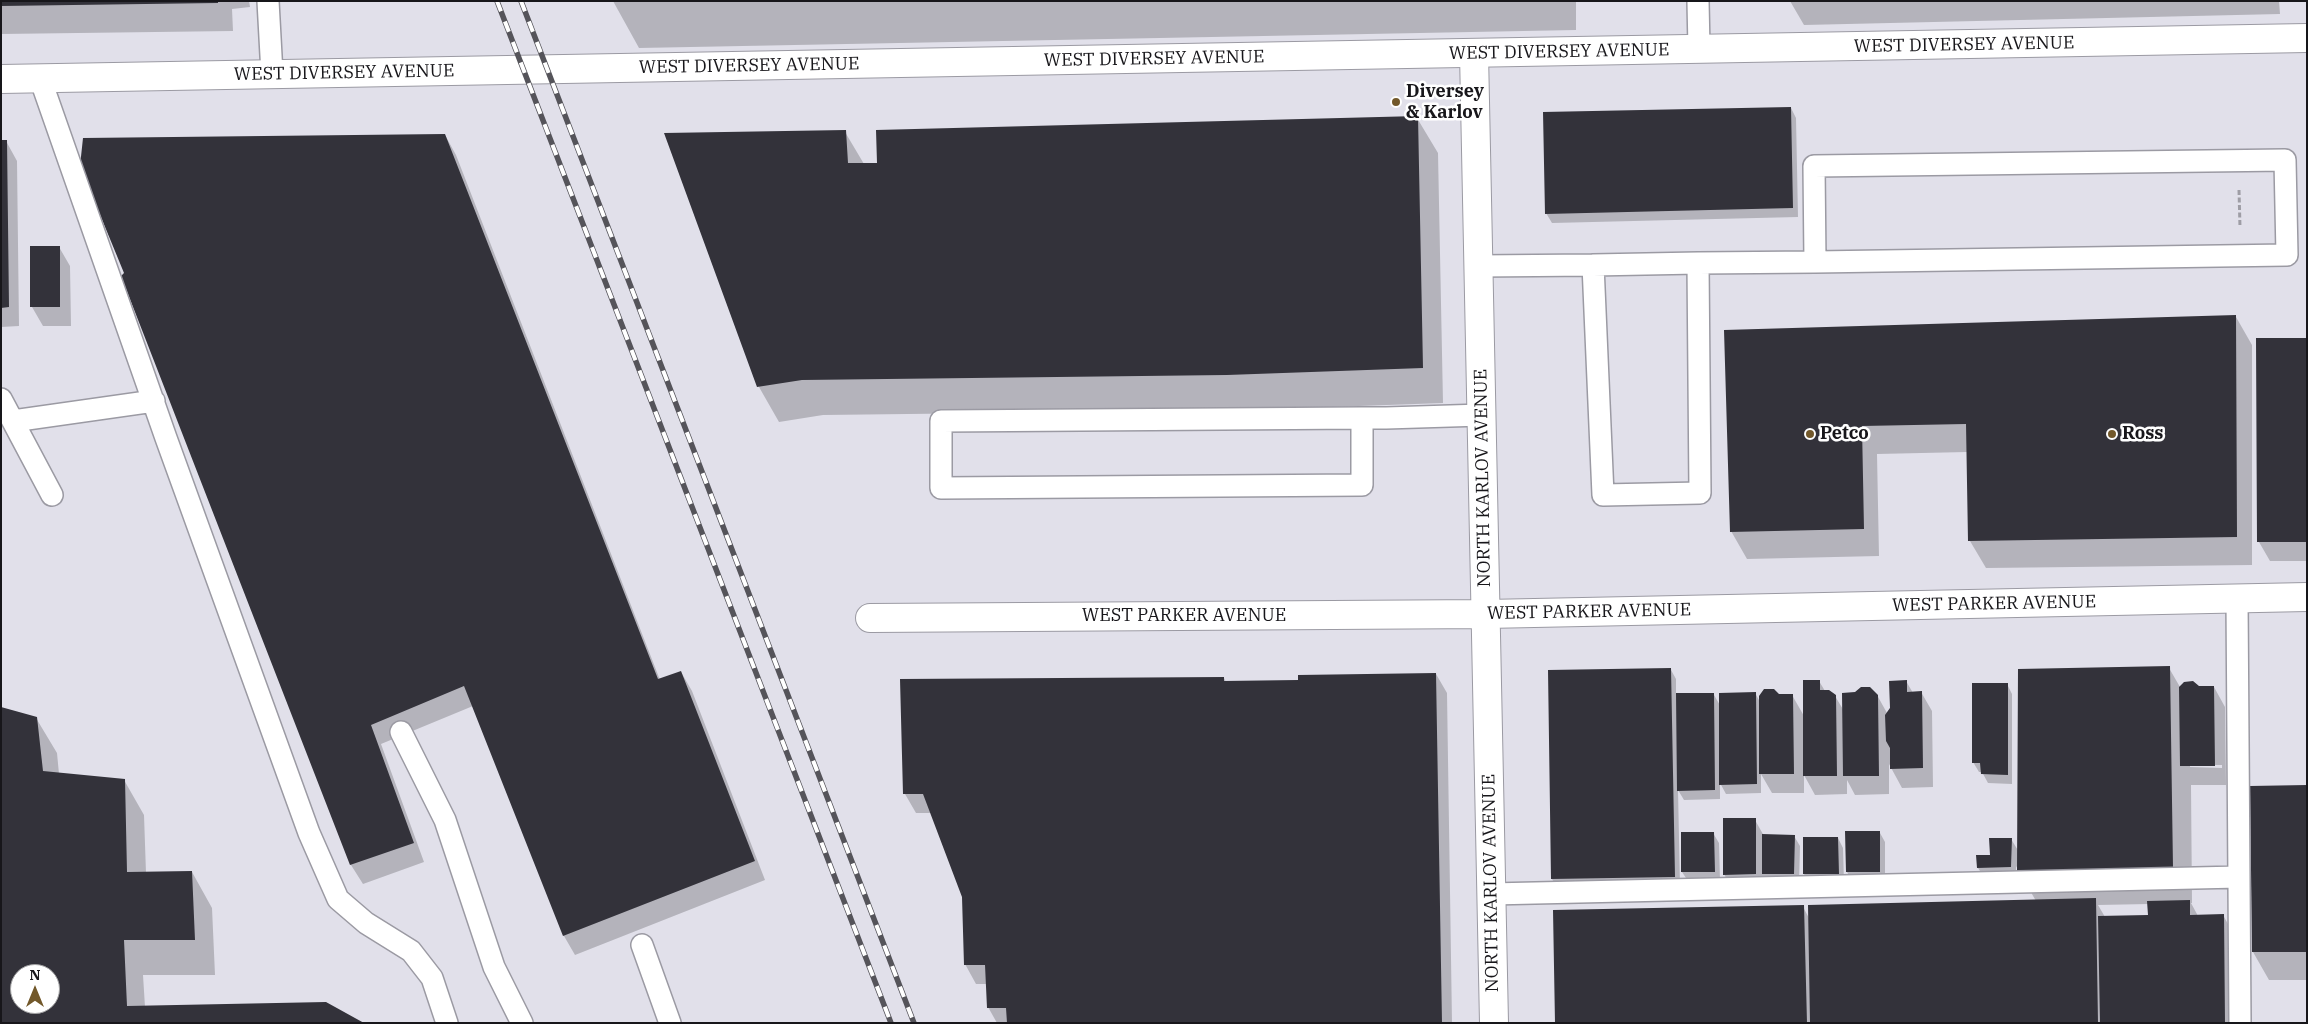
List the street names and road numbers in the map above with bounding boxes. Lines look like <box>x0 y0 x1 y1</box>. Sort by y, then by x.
street label: WEST DIVERSEY AVENUE <box>1853 32 2075 58</box>
street label: WEST DIVERSEY AVENUE <box>1448 39 1670 65</box>
street label: WEST DIVERSEY AVENUE <box>1043 46 1265 72</box>
street label: WEST DIVERSEY AVENUE <box>638 53 860 79</box>
street label: WEST DIVERSEY AVENUE <box>233 60 455 86</box>
street label: NORTH KARLOV AVENUE <box>1470 369 1496 587</box>
street label: WEST PARKER AVENUE <box>1892 591 2096 617</box>
street label: WEST PARKER AVENUE <box>1487 599 1691 625</box>
street label: WEST PARKER AVENUE <box>1082 605 1286 627</box>
street label: NORTH KARLOV AVENUE <box>1478 774 1504 992</box>

